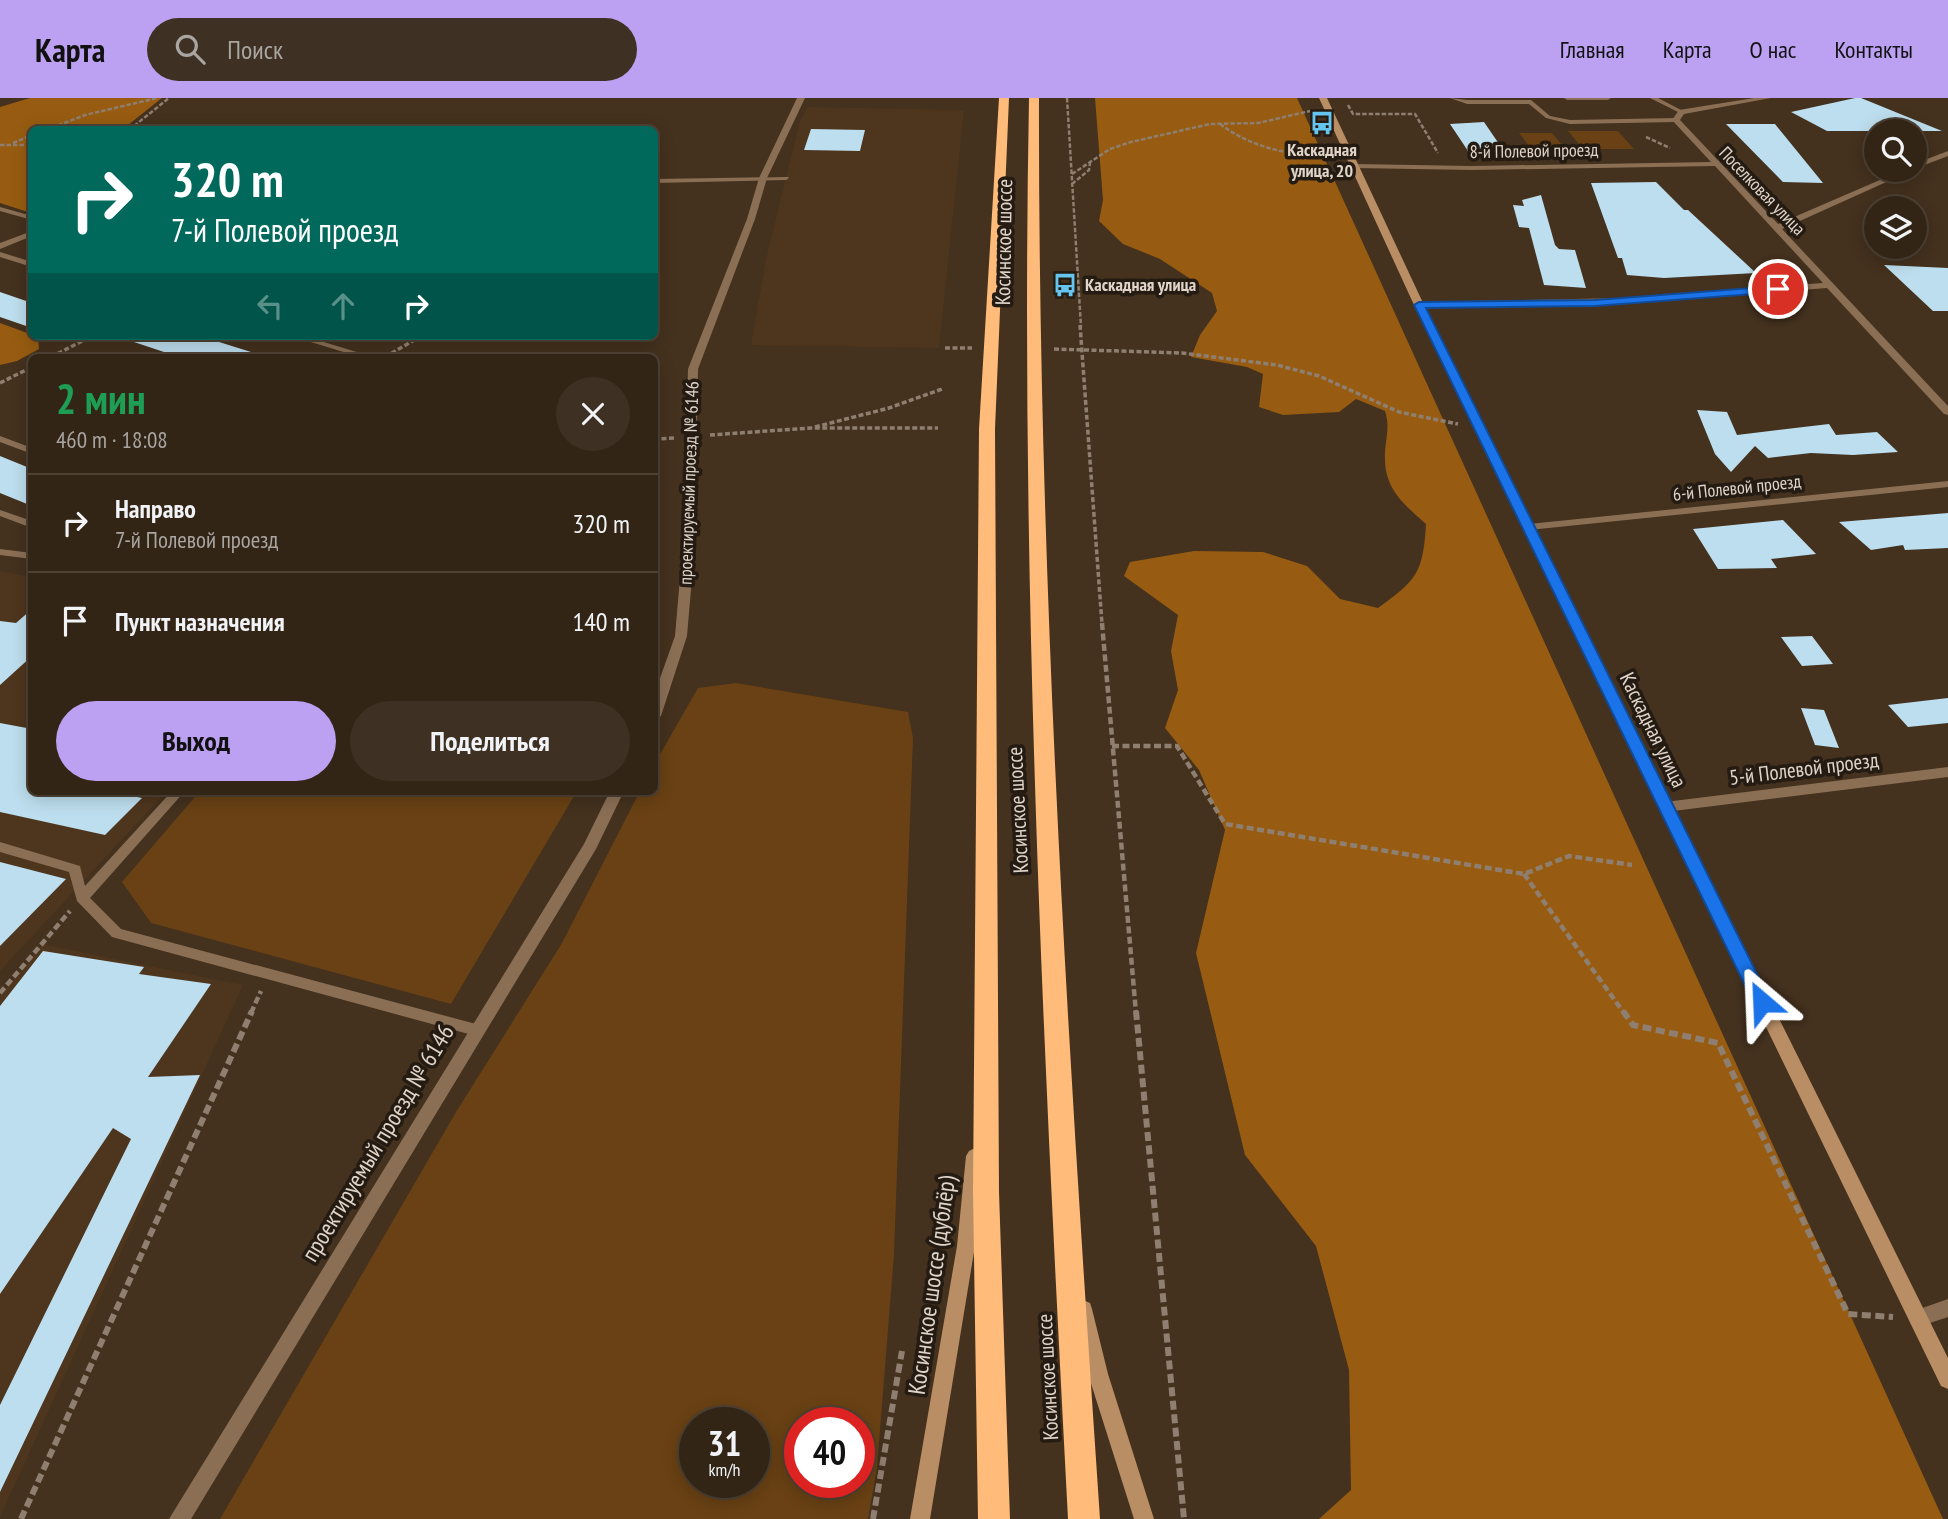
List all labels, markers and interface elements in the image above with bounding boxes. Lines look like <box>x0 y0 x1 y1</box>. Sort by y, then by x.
search box <box>147 18 637 81</box>
text: Карта <box>35 28 105 71</box>
icon: search <box>171 30 209 68</box>
text: Поиск <box>227 33 283 66</box>
text: Главная <box>1560 34 1625 65</box>
text: Карта <box>1663 34 1712 65</box>
text: О нас <box>1750 34 1796 65</box>
text: Контакты <box>1834 34 1913 65</box>
bus stop icon: Каскадная улица, 20 <box>1308 109 1336 137</box>
map controls <box>1864 119 1927 259</box>
button: search <box>1864 119 1927 182</box>
place label: Каскадная улица, 20 <box>1287 138 1357 182</box>
street label: 8-й Полевой проезд <box>1469 138 1599 163</box>
street label: Поселковая улица <box>1714 141 1810 240</box>
text: 320 m <box>171 147 284 211</box>
icon: right <box>56 154 147 245</box>
street label: Косинское шоссе <box>989 179 1018 305</box>
button: layers <box>1864 196 1927 259</box>
text: 7-й Полевой проезд <box>171 209 398 251</box>
pin <box>1748 259 1808 319</box>
icon: arrive <box>1759 270 1797 308</box>
bus stop icon: Каскадная улица <box>1051 271 1079 299</box>
place label: Каскадная улица <box>1085 273 1196 296</box>
icon: left <box>251 287 289 325</box>
icon: ahead <box>324 287 362 325</box>
icon: right <box>397 287 435 325</box>
text: 2 мин <box>56 371 146 426</box>
button: close <box>556 377 630 451</box>
street label: проектируемый проезд № 6146 <box>673 381 704 585</box>
text: 460 m · 18:08 <box>56 425 168 454</box>
street label: 6-й Полевой проезд <box>1672 469 1802 506</box>
text: Направо <box>115 492 196 525</box>
icon: right <box>56 504 94 542</box>
text: 320 m <box>572 507 630 540</box>
text: 7-й Полевой проезд <box>115 525 278 554</box>
icon: arrive <box>56 602 94 640</box>
text: Пункт назначения <box>115 605 285 638</box>
text: 140 m <box>572 605 630 638</box>
street label: Каскадная улица <box>1614 668 1693 792</box>
button: Выход <box>56 701 336 781</box>
button: Поделиться <box>350 701 630 781</box>
street label: Косинское шоссе <box>1001 746 1034 874</box>
street label: 5-й Полевой проезд <box>1728 746 1880 791</box>
position arrow <box>1725 965 1799 1039</box>
street label: проектируемый проезд № 6146 <box>294 1018 461 1267</box>
street label: Косинское шоссе (дублёр) <box>901 1173 962 1396</box>
street label: Косинское шоссе <box>1031 1313 1064 1441</box>
speed limit sign: 40 <box>784 1407 875 1498</box>
text: 31 <box>708 1420 741 1466</box>
text: km/h <box>709 1458 740 1481</box>

